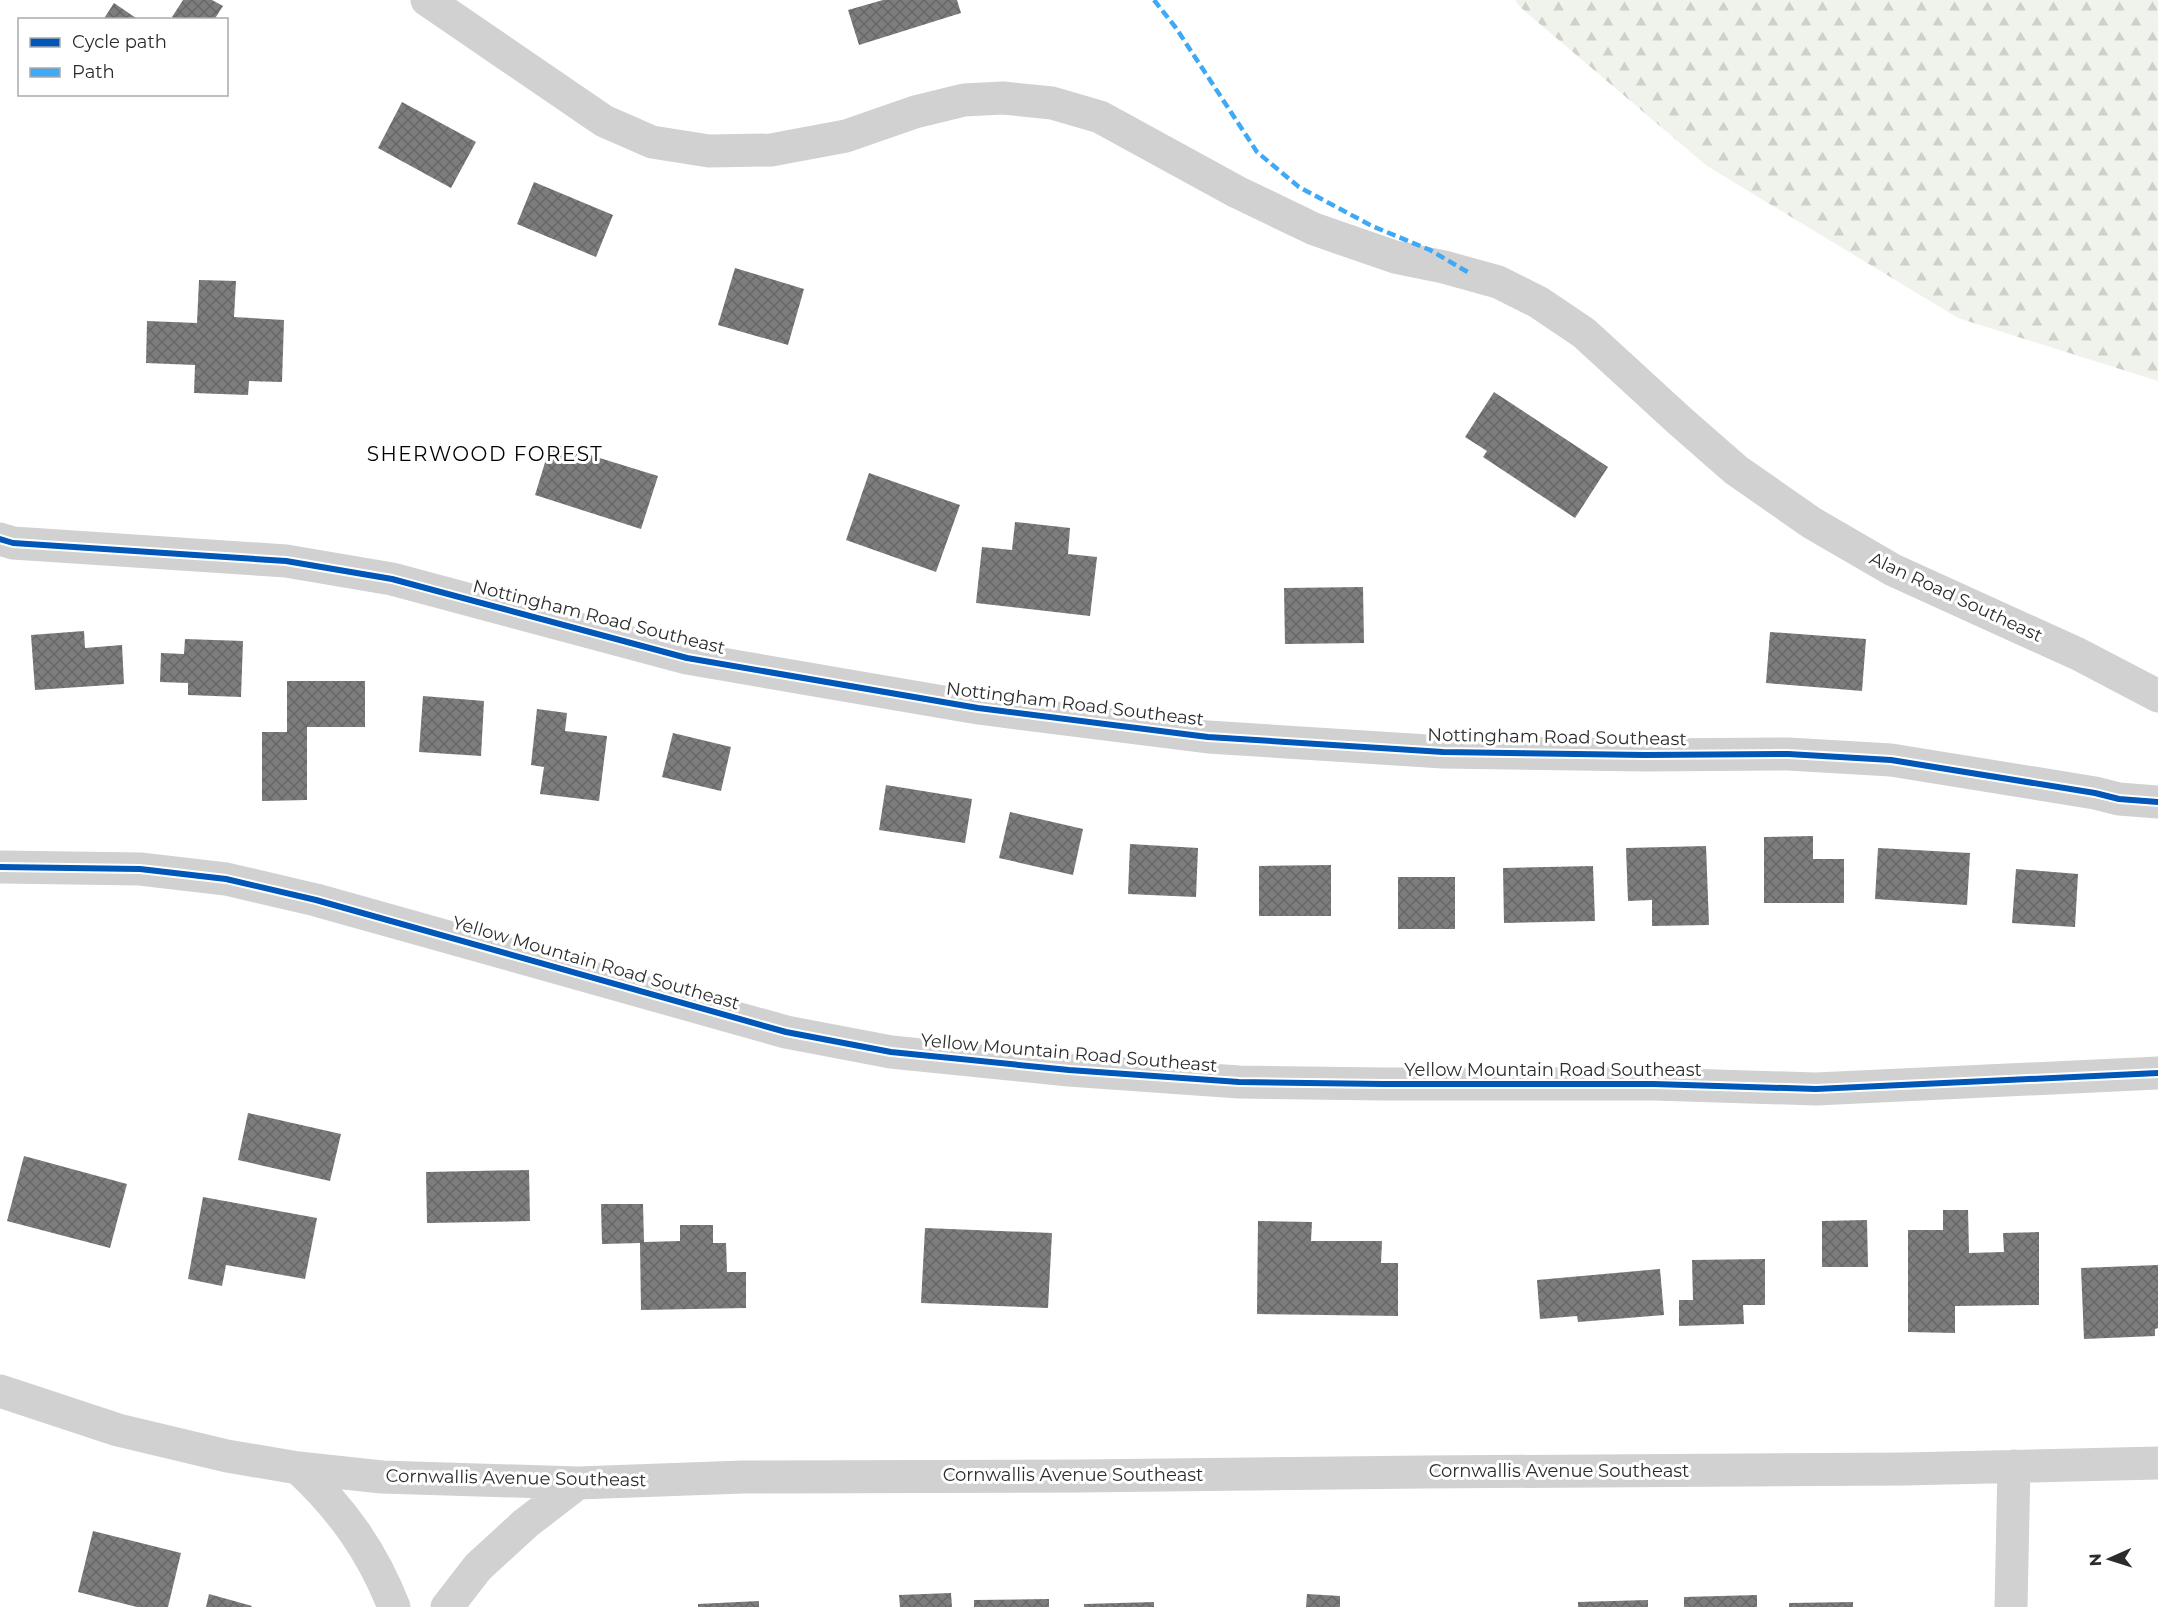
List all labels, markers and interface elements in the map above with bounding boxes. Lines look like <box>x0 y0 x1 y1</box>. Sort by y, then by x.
legend <box>18 18 228 96</box>
text: Cycle path <box>72 31 167 53</box>
text: Path <box>72 61 115 83</box>
district label: SHERWOOD FOREST <box>367 442 603 466</box>
street label: Alan Road Southeast <box>1866 547 2046 647</box>
street label: Nottingham Road Southeast <box>471 575 727 659</box>
street label: Nottingham Road Southeast <box>945 677 1205 731</box>
street label: Nottingham Road Southeast <box>1427 724 1687 750</box>
street label: Yellow Mountain Road Southeast <box>450 911 742 1015</box>
street label: Yellow Mountain Road Southeast <box>920 1029 1218 1077</box>
street label: Yellow Mountain Road Southeast <box>1404 1059 1702 1081</box>
street label: Cornwallis Avenue Southeast <box>1429 1460 1689 1482</box>
street label: Cornwallis Avenue Southeast <box>943 1464 1203 1486</box>
street label: Cornwallis Avenue Southeast <box>385 1465 647 1491</box>
north arrow <box>2080 1529 2140 1589</box>
text: N <box>2086 1553 2105 1567</box>

